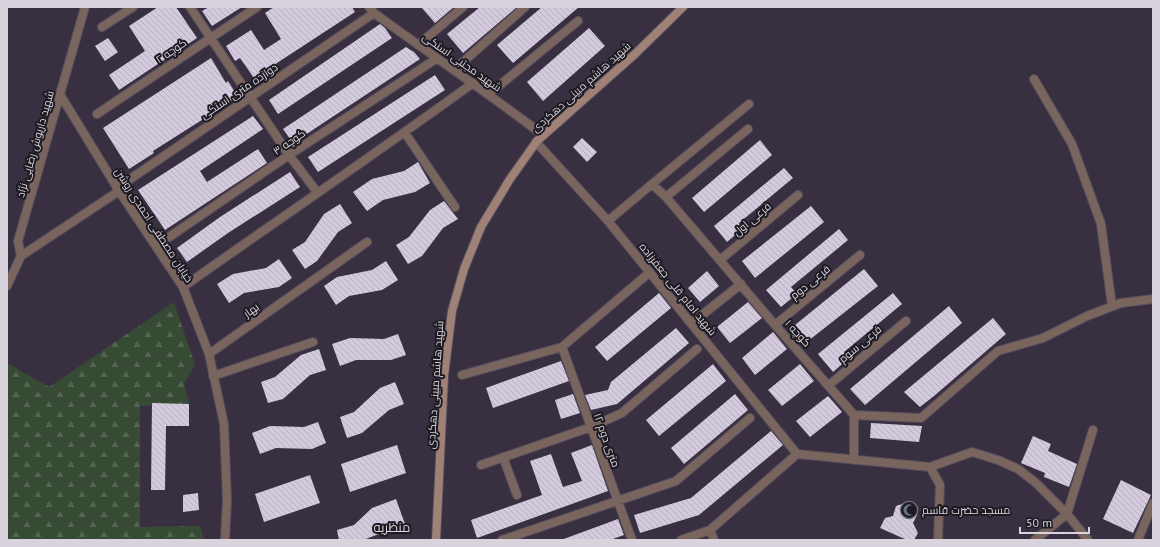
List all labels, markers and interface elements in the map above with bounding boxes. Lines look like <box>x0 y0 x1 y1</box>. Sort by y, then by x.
street label: شهید مجتبی استکی <box>420 29 504 95</box>
street label: کوچه ۲ <box>153 35 189 66</box>
street label: شهید هاشم مبینی دهکردی <box>528 39 634 136</box>
street label: دوازده متری استکی <box>198 60 280 122</box>
street label: شهید داریوش رضایی نژاد <box>13 89 57 199</box>
street label: کوچه ۳ <box>270 126 308 158</box>
street label: خیابان مصطفی احمدی روشن <box>112 165 196 285</box>
street label: فرعی اول <box>730 199 774 239</box>
street label: شهید امام قلی جعفرزاده <box>636 240 720 339</box>
street label: فرعی دوم <box>787 262 833 303</box>
street label: بهار <box>239 300 262 321</box>
street label: کوچه ۱ <box>782 317 814 350</box>
street label: شهید هاشم مبینی دهکردی <box>424 320 447 450</box>
street label: فرعی سوم <box>836 322 885 367</box>
street label: ۱۲ متری دوم <box>590 411 623 469</box>
mosque icon: مسجد حضرت قاسم <box>899 500 919 520</box>
place label: مسجد حضرت قاسم <box>922 503 1010 518</box>
scale bar <box>1020 509 1089 535</box>
text: 50 m <box>1026 515 1052 530</box>
district label: منظریه <box>374 519 410 536</box>

